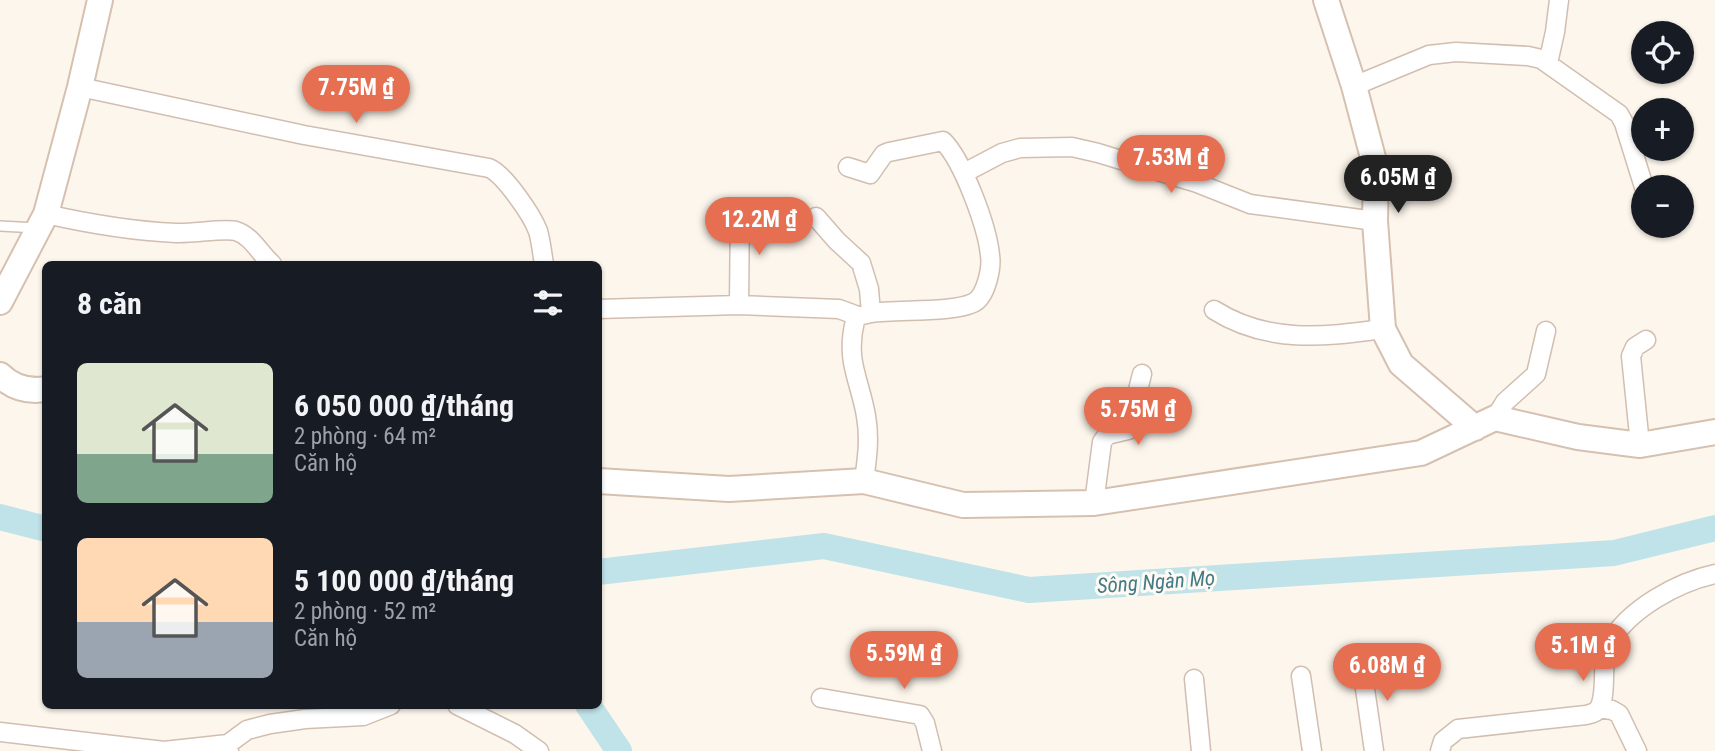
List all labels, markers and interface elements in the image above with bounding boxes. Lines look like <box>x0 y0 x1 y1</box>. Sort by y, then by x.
map controls <box>1631 21 1694 238</box>
button: locate <box>1631 21 1694 84</box>
pin: 7.75M ₫ <box>291 66 421 125</box>
text: 7.75M ₫ <box>318 74 394 101</box>
button: + <box>1631 98 1694 161</box>
pin: 7.53M ₫ <box>1106 136 1236 195</box>
text: 7.53M ₫ <box>1133 144 1209 171</box>
pin: 6.05M ₫ <box>1333 156 1463 215</box>
text: 6.05M ₫ <box>1360 164 1436 191</box>
button: − <box>1631 175 1694 238</box>
pin: 12.2M ₫ <box>694 198 824 257</box>
text: 12.2M ₫ <box>721 206 797 233</box>
icon: filters <box>529 284 567 322</box>
text: 8 căn <box>77 286 142 321</box>
text: 6 050 000 ₫/tháng <box>294 388 514 423</box>
pin: 5.75M ₫ <box>1073 388 1203 447</box>
icon: home <box>133 391 217 475</box>
text: 5.75M ₫ <box>1100 396 1176 423</box>
text: 2 phòng · 64 m² <box>294 423 436 450</box>
text: Căn hộ <box>294 450 357 477</box>
text: 5 100 000 ₫/tháng <box>294 563 514 598</box>
icon: home <box>133 566 217 650</box>
water label: Sông Ngàn Mọ <box>1096 566 1216 598</box>
text: 2 phòng · 52 m² <box>294 598 436 625</box>
pin: 5.1M ₫ <box>1526 624 1640 683</box>
text: Căn hộ <box>294 625 357 652</box>
pin: 5.59M ₫ <box>839 632 969 691</box>
text: 5.1M ₫ <box>1551 632 1615 659</box>
text: 5.59M ₫ <box>866 640 942 667</box>
pin: 6.08M ₫ <box>1322 644 1452 703</box>
text: 6.08M ₫ <box>1349 652 1425 679</box>

